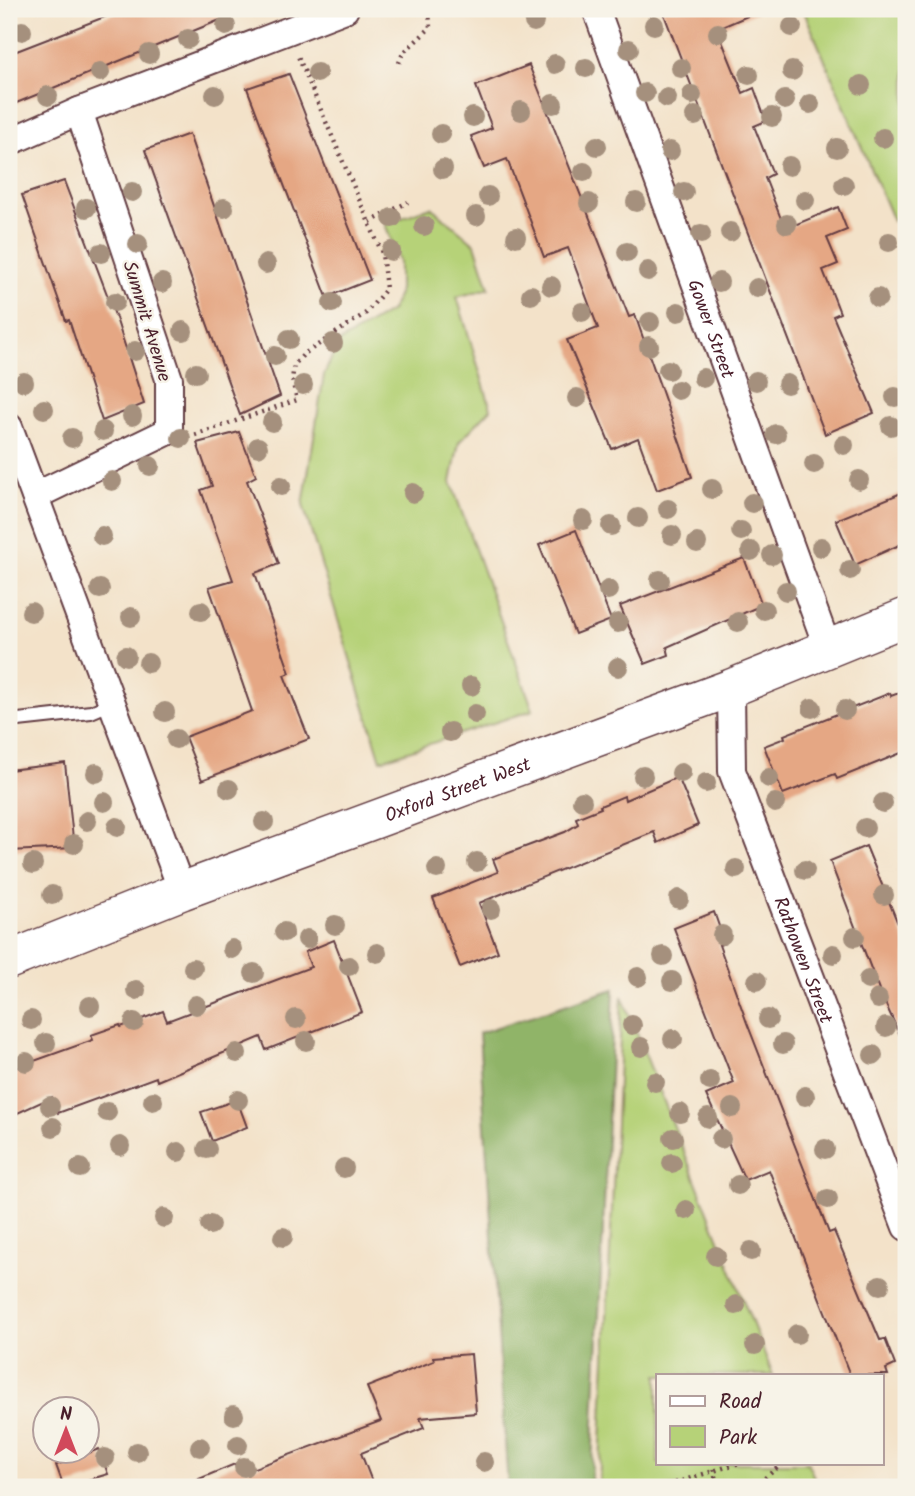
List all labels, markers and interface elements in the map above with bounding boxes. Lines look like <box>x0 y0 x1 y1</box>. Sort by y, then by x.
street label: Summit Avenue <box>113 257 179 386</box>
street label: Gower Street <box>678 275 742 384</box>
street label: Oxford Street West <box>381 750 536 832</box>
street label: Rathowen Street <box>764 893 840 1029</box>
legend <box>656 1374 884 1464</box>
text: Road <box>719 1386 762 1419</box>
north arrow <box>32 1394 102 1464</box>
text: N <box>60 1400 72 1430</box>
text: Park <box>719 1422 757 1455</box>

